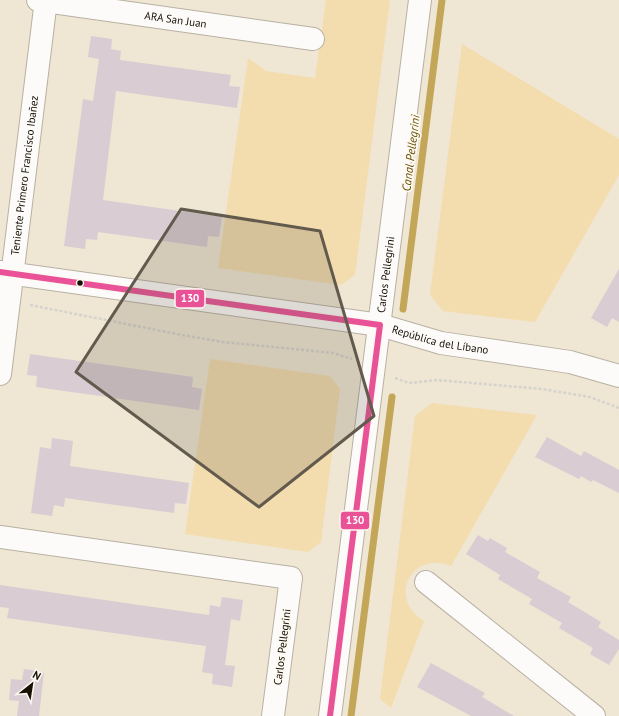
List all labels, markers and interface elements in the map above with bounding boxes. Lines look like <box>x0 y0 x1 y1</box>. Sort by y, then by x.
street label: ARA San Juan <box>144 8 208 31</box>
street label: Teniente Primero Francisco Ibañez <box>8 95 41 256</box>
water label: Canal Pellegrini <box>398 113 423 192</box>
street label: Carlos Pellegrini <box>374 235 397 314</box>
unlabelled marker <box>75 278 85 288</box>
line badge: 130 <box>175 289 205 308</box>
text: 130 <box>181 291 199 305</box>
street label: República del Líbano <box>390 322 490 357</box>
line badge: 130 <box>340 511 370 530</box>
text: 130 <box>346 513 364 527</box>
street label: Carlos Pellegrini <box>270 608 294 686</box>
north arrow <box>12 664 52 704</box>
text: N <box>30 667 44 683</box>

